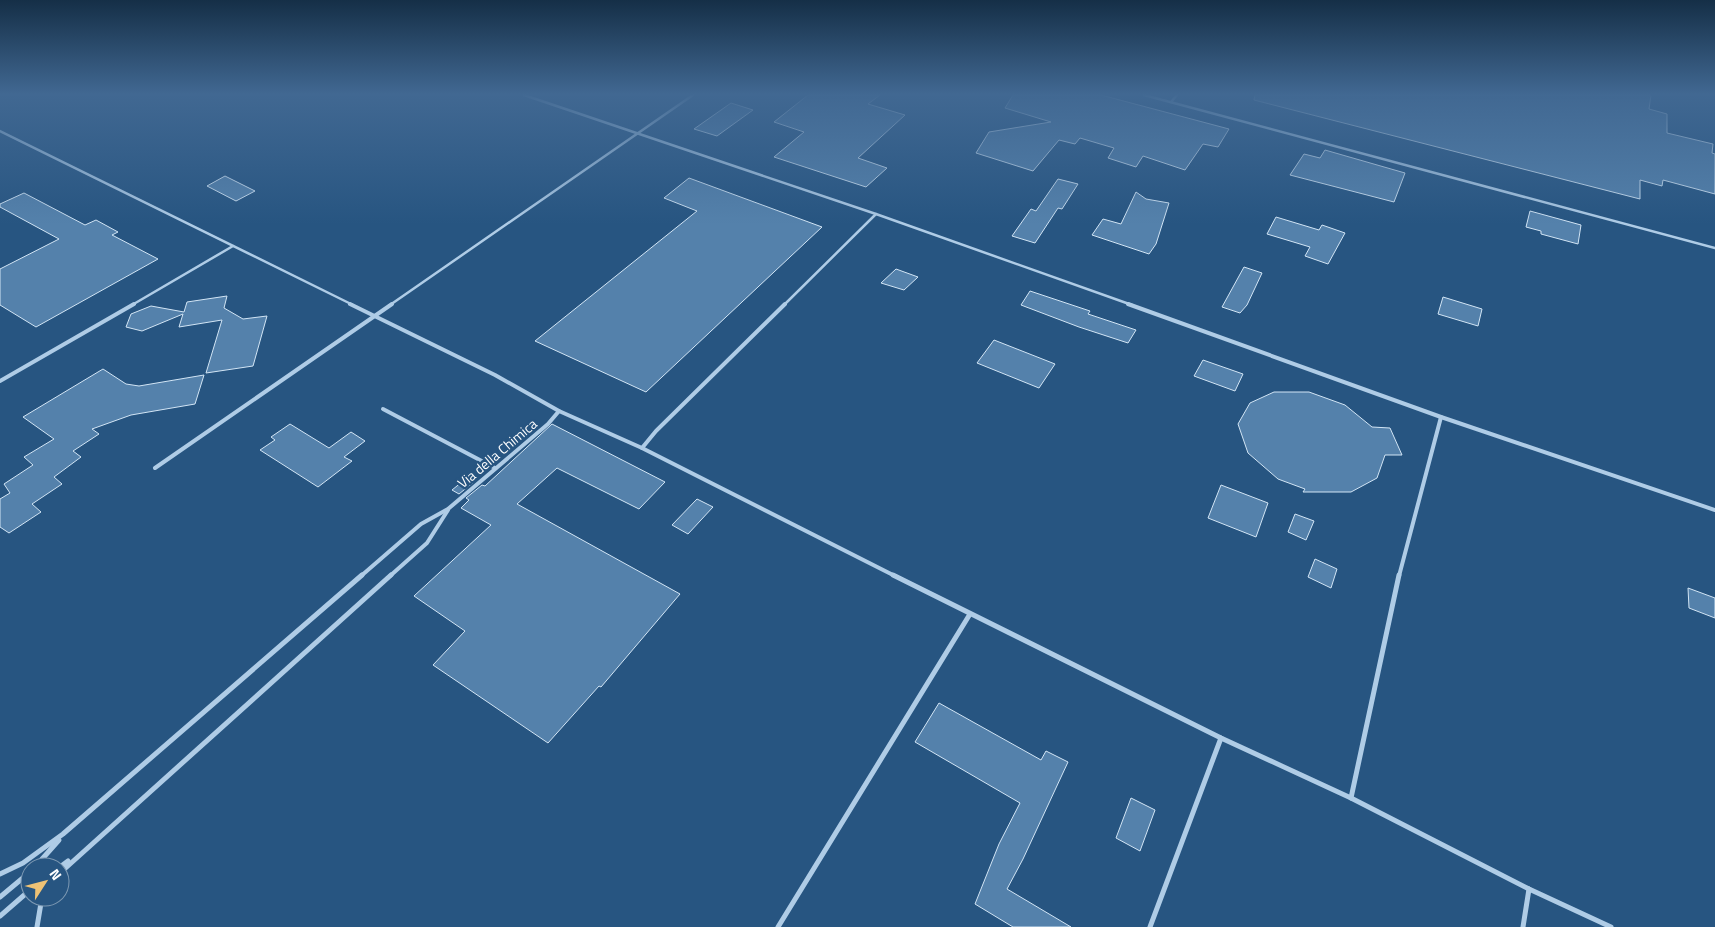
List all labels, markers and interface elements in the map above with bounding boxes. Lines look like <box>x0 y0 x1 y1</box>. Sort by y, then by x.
street label: Via della Chimica <box>453 413 541 493</box>
north arrow <box>20 857 70 907</box>
text: N <box>45 864 67 884</box>

